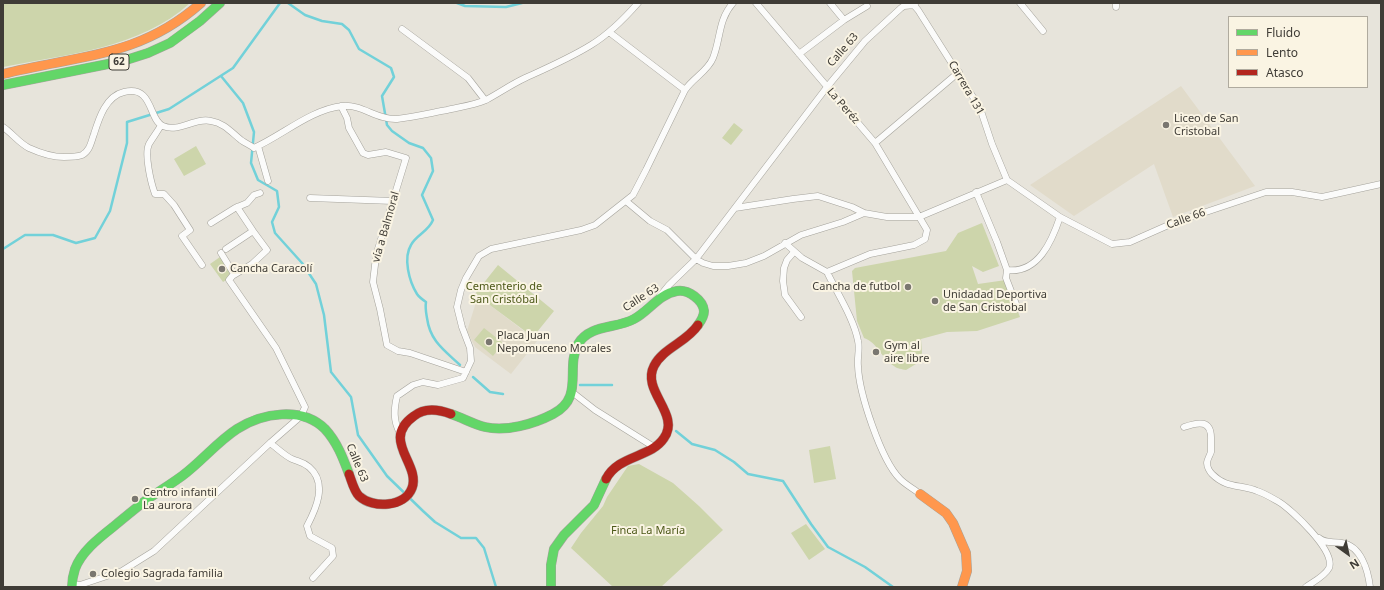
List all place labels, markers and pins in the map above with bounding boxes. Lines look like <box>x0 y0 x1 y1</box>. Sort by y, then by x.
place label: Liceo de San Cristobal <box>1174 112 1238 138</box>
marker: Liceo de San Cristobal <box>1161 120 1171 130</box>
place label: Cancha Caracolí <box>230 262 312 276</box>
marker: Cancha Caracolí <box>217 264 227 274</box>
place label: Cancha de futbol <box>812 280 900 294</box>
marker: Cancha de futbol <box>903 282 913 292</box>
place label: Unidadad Deportiva de San Cristobal <box>943 288 1047 314</box>
marker: Unidadad Deportiva de San Cristobal <box>930 296 940 306</box>
place label: Placa Juan Nepomuceno Morales <box>497 329 611 355</box>
marker: Placa Juan Nepomuceno Morales <box>484 337 494 347</box>
place label: Gym al aire libre <box>884 339 929 365</box>
marker: Gym al aire libre <box>871 347 881 357</box>
place label: Centro infantil La aurora <box>143 486 217 512</box>
marker: Centro infantil La aurora <box>130 494 140 504</box>
place label: Colegio Sagrada familia <box>101 567 223 581</box>
marker: Colegio Sagrada familia <box>88 569 98 579</box>

